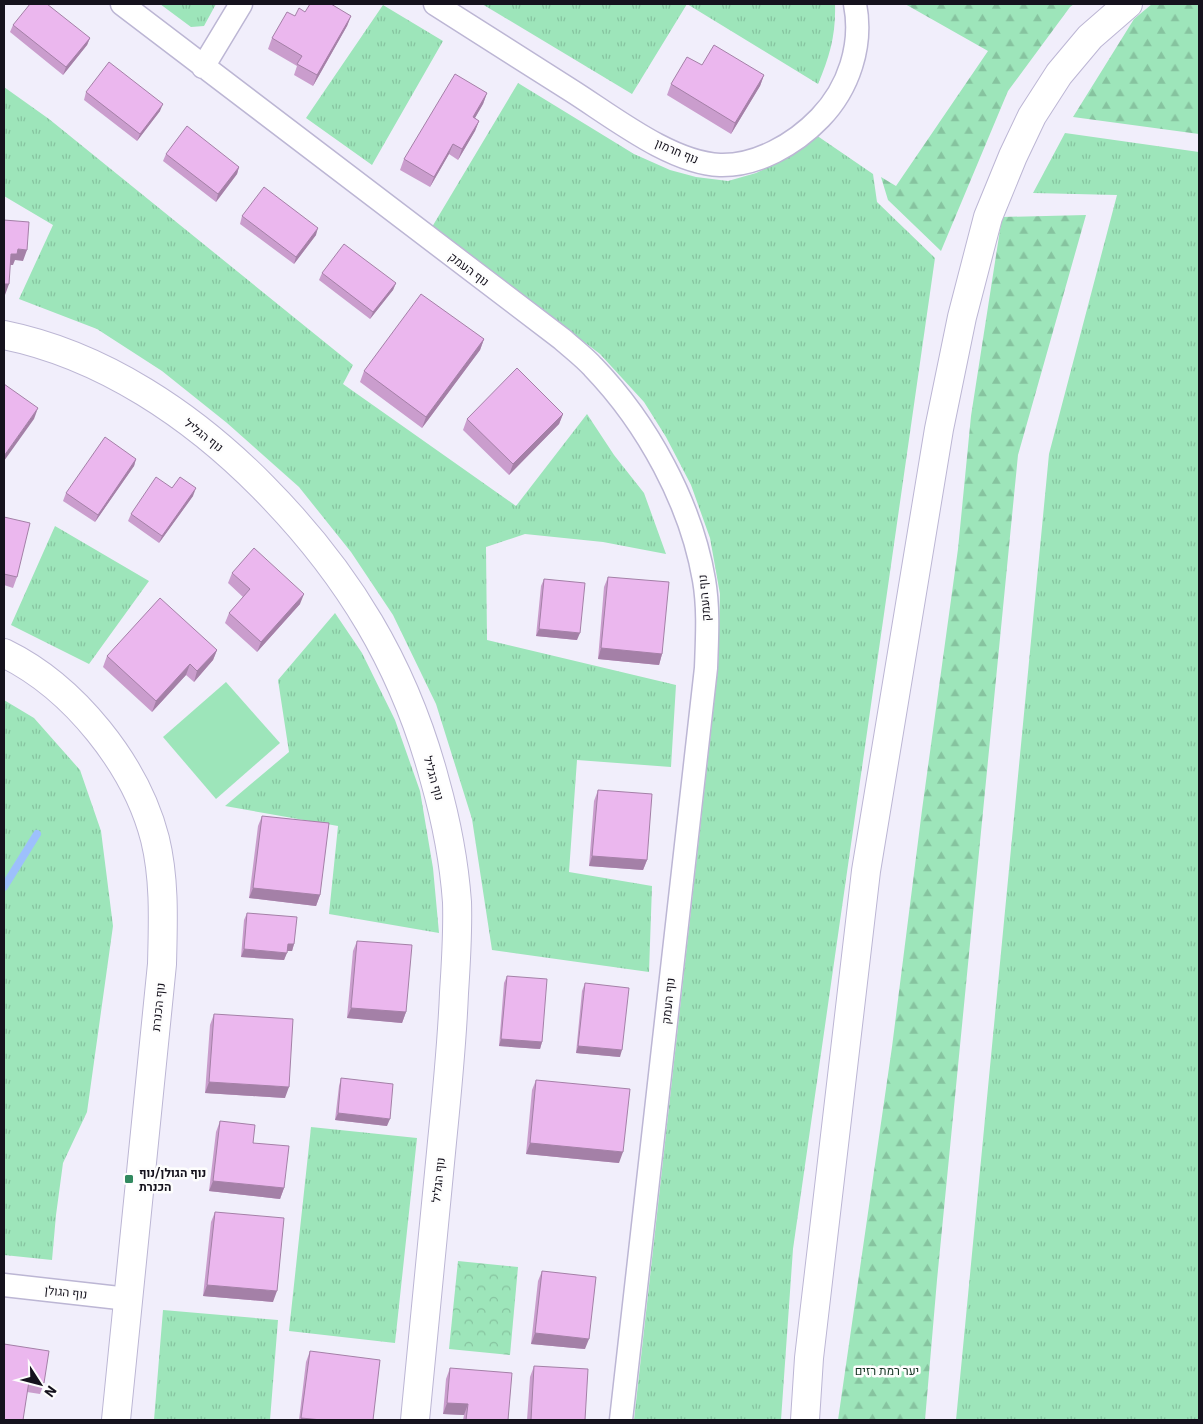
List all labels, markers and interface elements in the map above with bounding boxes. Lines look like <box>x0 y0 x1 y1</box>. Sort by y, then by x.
street label: נוף חרמון <box>653 135 701 167</box>
street label: נוף העמק <box>446 249 492 289</box>
street label: נוף הגליל <box>181 415 227 455</box>
street label: נוף העמק <box>694 574 714 622</box>
street label: נוף הגליל <box>421 754 447 802</box>
street label: נוף העמק <box>658 977 678 1025</box>
street label: נוף הכנרת <box>148 982 168 1032</box>
street label: נוף הגליל <box>428 1157 448 1203</box>
place label: נוף הגולן/נוף הכנרת <box>139 1165 206 1194</box>
marker: נוף הגולן/נוף הכנרת <box>123 1173 135 1185</box>
street label: נוף הגולן <box>44 1282 88 1302</box>
north arrow <box>15 1359 65 1409</box>
park label: יער רמת רזים <box>855 1363 919 1378</box>
text: N <box>40 1382 61 1401</box>

